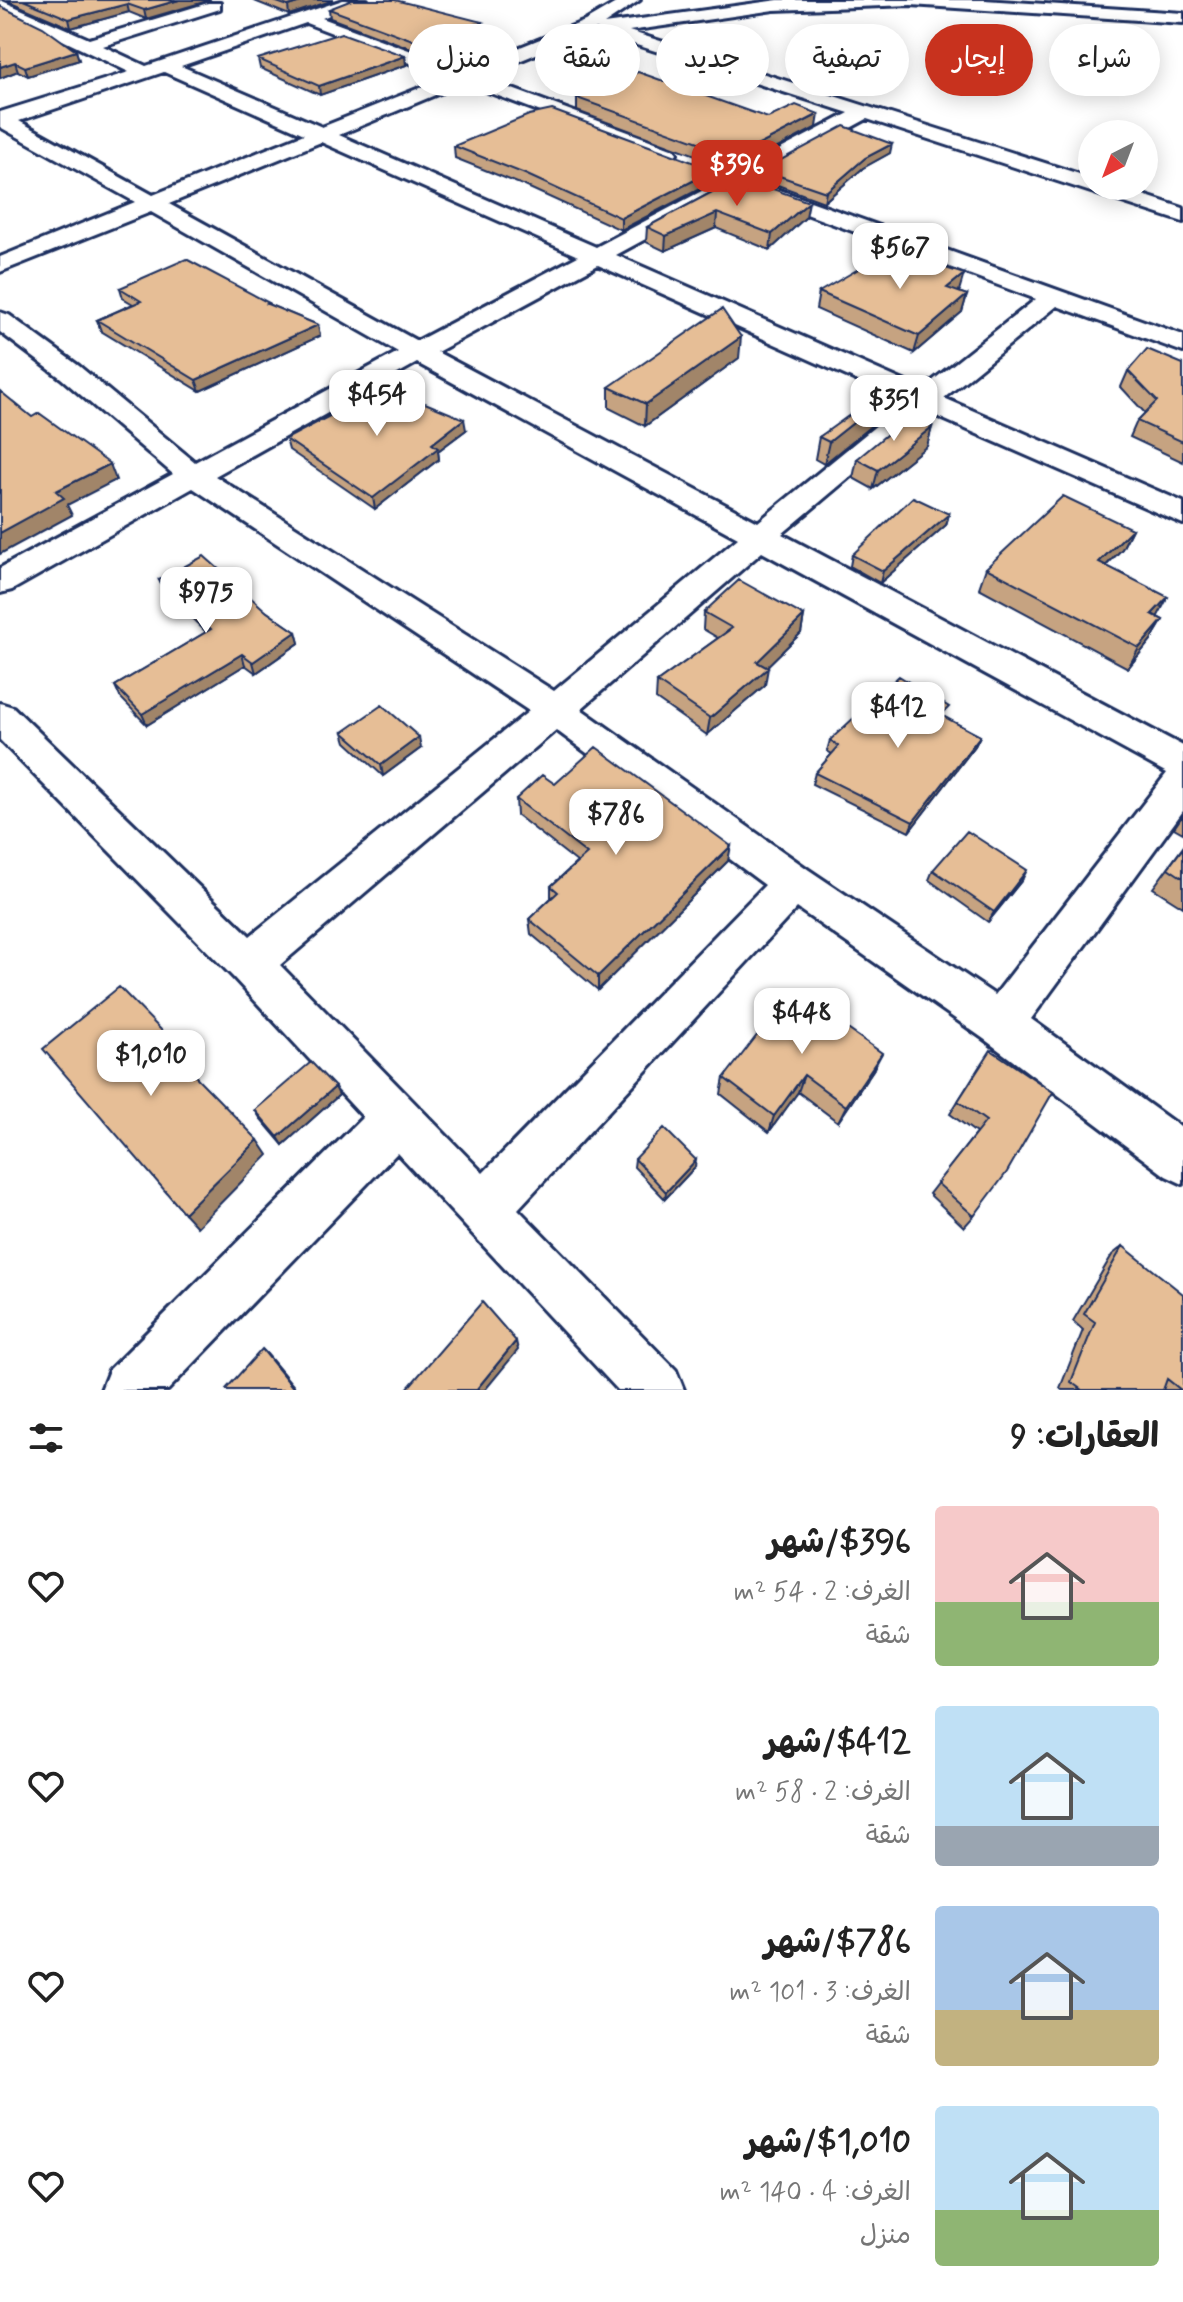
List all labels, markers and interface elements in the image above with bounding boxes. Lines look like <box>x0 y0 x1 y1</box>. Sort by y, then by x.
chip: منزل <box>408 24 519 96</box>
chip: شقة <box>535 24 640 96</box>
chip: جديد <box>656 24 769 96</box>
chip: تصفية <box>785 24 909 96</box>
chip: إيجار <box>925 24 1033 96</box>
chip: شراء <box>1049 24 1160 96</box>
north arrow <box>1078 120 1158 200</box>
map controls <box>1078 120 1158 200</box>
pin: $396 <box>690 140 784 208</box>
text: $396 <box>710 149 764 183</box>
pin: $567 <box>853 223 947 291</box>
text: $567 <box>870 232 930 266</box>
pin: $454 <box>330 370 424 438</box>
pin: $351 <box>847 375 941 443</box>
text: $454 <box>347 379 407 413</box>
text: $351 <box>868 384 920 418</box>
pin: $975 <box>159 567 253 635</box>
text: $975 <box>178 576 234 610</box>
pin: $412 <box>851 682 945 750</box>
text: $412 <box>869 691 927 725</box>
pin: $786 <box>569 789 663 857</box>
text: $786 <box>587 798 645 832</box>
pin: $448 <box>755 988 849 1056</box>
text: $448 <box>772 997 832 1031</box>
pin: $1,010 <box>86 1030 216 1098</box>
text: $1,010 <box>115 1039 187 1073</box>
text: العقارات: 9 <box>1010 1415 1159 1460</box>
icon: filters <box>24 1416 68 1460</box>
text: $396/شهر <box>768 1520 911 1565</box>
icon: home <box>999 1538 1095 1634</box>
icon: heart <box>24 1564 68 1608</box>
text: الغرف: 2 · 54 m² <box>734 1576 911 1610</box>
text: شقة <box>866 1619 911 1653</box>
text: $412/شهر <box>765 1720 911 1765</box>
icon: home <box>999 1738 1095 1834</box>
icon: heart <box>24 1764 68 1808</box>
text: الغرف: 2 · 58 m² <box>735 1776 911 1810</box>
text: شقة <box>866 1819 911 1853</box>
text: $786/شهر <box>764 1920 911 1965</box>
icon: home <box>999 1938 1095 2034</box>
icon: heart <box>24 1964 68 2008</box>
text: الغرف: 3 · 101 m² <box>729 1976 911 2010</box>
text: شقة <box>866 2019 911 2053</box>
text: $1,010/شهر <box>745 2120 911 2165</box>
icon: home <box>999 2138 1095 2234</box>
icon: heart <box>24 2164 68 2208</box>
text: الغرف: 4 · 140 m² <box>720 2176 911 2210</box>
text: منزل <box>860 2219 911 2253</box>

